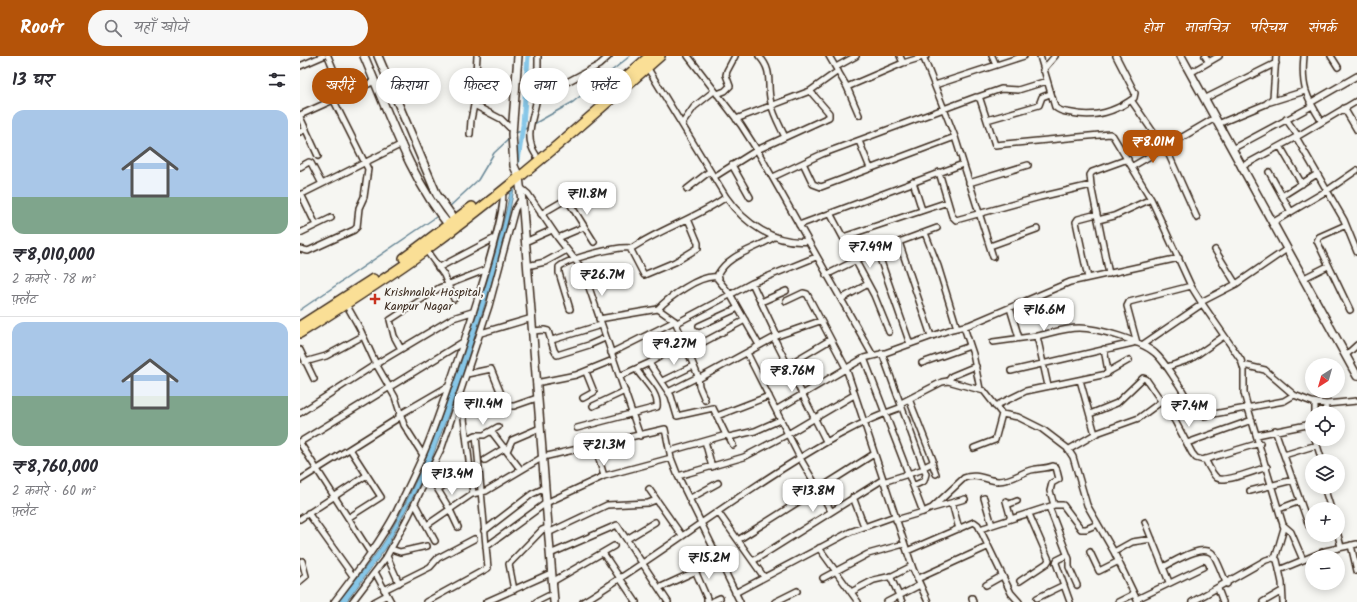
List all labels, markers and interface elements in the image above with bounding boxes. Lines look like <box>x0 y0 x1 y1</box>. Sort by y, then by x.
search box <box>88 10 368 46</box>
text: Roofr <box>20 13 64 43</box>
text: यहाँ खोजें <box>134 16 188 40</box>
icon: search <box>102 17 124 39</box>
text: होम <box>1144 17 1163 39</box>
text: मानचित्र <box>1185 17 1229 39</box>
text: परिचय <box>1251 17 1287 39</box>
text: संपर्क <box>1309 17 1337 39</box>
text: 13 घर <box>12 67 53 94</box>
chip: खरीदें <box>312 68 368 104</box>
chip: किराया <box>376 68 441 104</box>
chip: फ़िल्टर <box>449 68 512 104</box>
chip: नया <box>520 68 569 104</box>
chip: फ़्लैट <box>577 68 632 104</box>
icon: filters <box>266 69 288 91</box>
pin: ₹8.01M <box>1120 130 1186 164</box>
text: ₹8.01M <box>1132 132 1174 153</box>
icon: home <box>114 136 186 208</box>
pin: ₹11.8M <box>554 182 620 216</box>
text: ₹11.8M <box>567 184 607 205</box>
pin: ₹7.49M <box>837 235 903 269</box>
text: ₹7.49M <box>848 237 892 258</box>
text: ₹8,010,000 <box>12 242 94 269</box>
pin: ₹26.7M <box>569 263 635 297</box>
text: ₹26.7M <box>580 265 624 286</box>
text: 2 कमरे · 78 m² <box>12 269 96 290</box>
place label: Krishnalok Hospital, Kanpur Nagar <box>384 283 484 316</box>
text: फ़्लैट <box>12 290 37 311</box>
marker: Krishnalok Hospital, Kanpur Nagar <box>369 293 381 305</box>
pin: ₹16.6M <box>1011 298 1077 332</box>
text: ₹16.6M <box>1023 300 1065 321</box>
pin: ₹9.27M <box>641 332 707 366</box>
text: ₹9.27M <box>652 334 696 355</box>
icon: home <box>114 348 186 420</box>
north arrow <box>1305 358 1345 398</box>
map controls <box>1305 358 1345 590</box>
pin: ₹8.76M <box>759 359 825 393</box>
text: ₹8.76M <box>769 361 815 382</box>
pin: ₹11.4M <box>450 392 516 426</box>
text: ₹11.4M <box>463 394 503 415</box>
pin: ₹7.4M <box>1161 394 1217 428</box>
text: ₹7.4M <box>1170 396 1208 417</box>
button: locate <box>1305 406 1345 446</box>
pin: ₹21.3M <box>571 433 637 467</box>
text: ₹21.3M <box>583 435 625 456</box>
text: ₹8,760,000 <box>12 454 98 481</box>
button: layers <box>1305 454 1345 494</box>
pin: ₹13.4M <box>419 462 485 496</box>
text: ₹13.4M <box>431 464 473 485</box>
pin: ₹13.8M <box>780 479 846 513</box>
text: 2 कमरे · 60 m² <box>12 481 96 502</box>
text: ₹13.8M <box>792 481 834 502</box>
text: फ़्लैट <box>12 502 37 523</box>
button: + <box>1305 502 1345 542</box>
pin: ₹15.2M <box>676 546 742 580</box>
text: ₹15.2M <box>688 548 730 569</box>
button: − <box>1305 550 1345 590</box>

